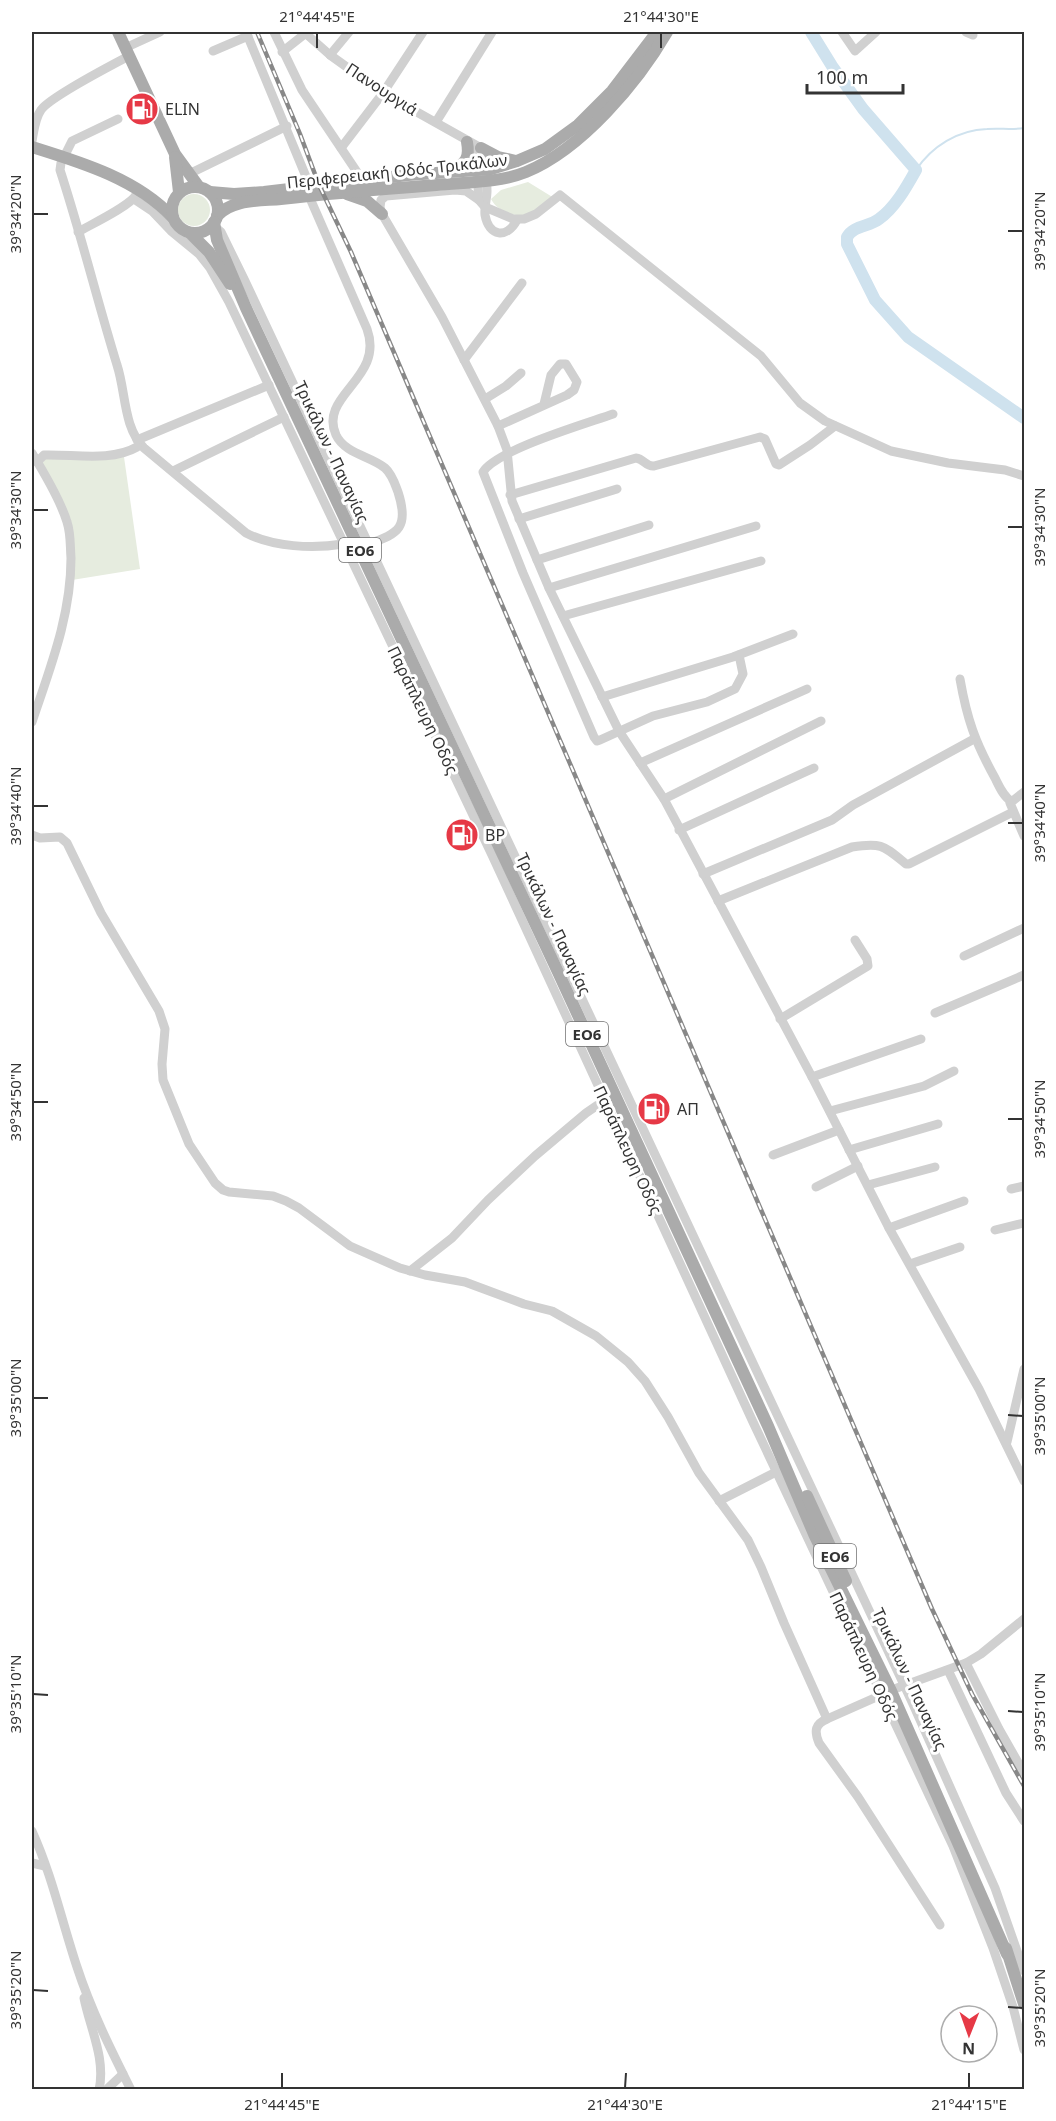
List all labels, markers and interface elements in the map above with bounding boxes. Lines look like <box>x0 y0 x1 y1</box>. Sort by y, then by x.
text: 21°44'45"E <box>279 6 355 26</box>
text: 21°44'30"E <box>623 6 699 26</box>
scale bar <box>807 57 903 95</box>
street label: Πανουργιά <box>342 58 422 120</box>
text: 100 m <box>816 65 868 89</box>
fuel station icon: ELIN <box>124 91 160 127</box>
place label: ELIN <box>165 98 200 120</box>
street label: Περιφερειακή Οδός Τρικάλων <box>286 148 508 194</box>
text: 39°34'20"N <box>5 175 25 253</box>
text: 39°34'20"N <box>1029 192 1049 270</box>
street label: Τρικάλων - Παναγίας <box>289 377 375 527</box>
text: 39°34'30"N <box>5 471 25 549</box>
text: 39°34'30"N <box>1029 488 1049 566</box>
road number: ΕΟ6 <box>339 538 381 562</box>
street label: Παράπλευρη Οδός <box>382 642 464 778</box>
text: 39°34'40"N <box>5 767 25 845</box>
text: 39°34'40"N <box>1029 784 1049 862</box>
fuel station icon: BP <box>444 817 480 853</box>
place label: BP <box>485 824 505 846</box>
street label: Τρικάλων - Παναγίας <box>511 849 597 999</box>
road number: ΕΟ6 <box>566 1022 608 1046</box>
text: 39°34'50"N <box>5 1063 25 1141</box>
text: 39°34'50"N <box>1029 1080 1049 1158</box>
street label: Παράπλευρη Οδός <box>588 1082 668 1218</box>
fuel station icon: ΑΠ <box>636 1091 672 1127</box>
place label: ΑΠ <box>677 1098 699 1120</box>
text: 39°35'00"N <box>5 1359 25 1437</box>
text: 39°35'00"N <box>1029 1377 1049 1455</box>
road number: ΕΟ6 <box>814 1544 856 1568</box>
street label: Παράπλευρη Οδός <box>824 1588 904 1724</box>
street label: Τρικάλων - Παναγίας <box>867 1604 953 1754</box>
text: 39°35'10"N <box>5 1655 25 1733</box>
text: 39°35'10"N <box>1029 1673 1049 1751</box>
text: 39°35'20"N <box>5 1951 25 2029</box>
text: 39°35'20"N <box>1029 1969 1049 2047</box>
north arrow <box>939 2004 999 2064</box>
text: N <box>962 2038 975 2060</box>
text: 21°44'45"E <box>244 2094 320 2114</box>
text: 21°44'30"E <box>587 2094 663 2114</box>
text: 21°44'15"E <box>931 2094 1007 2114</box>

